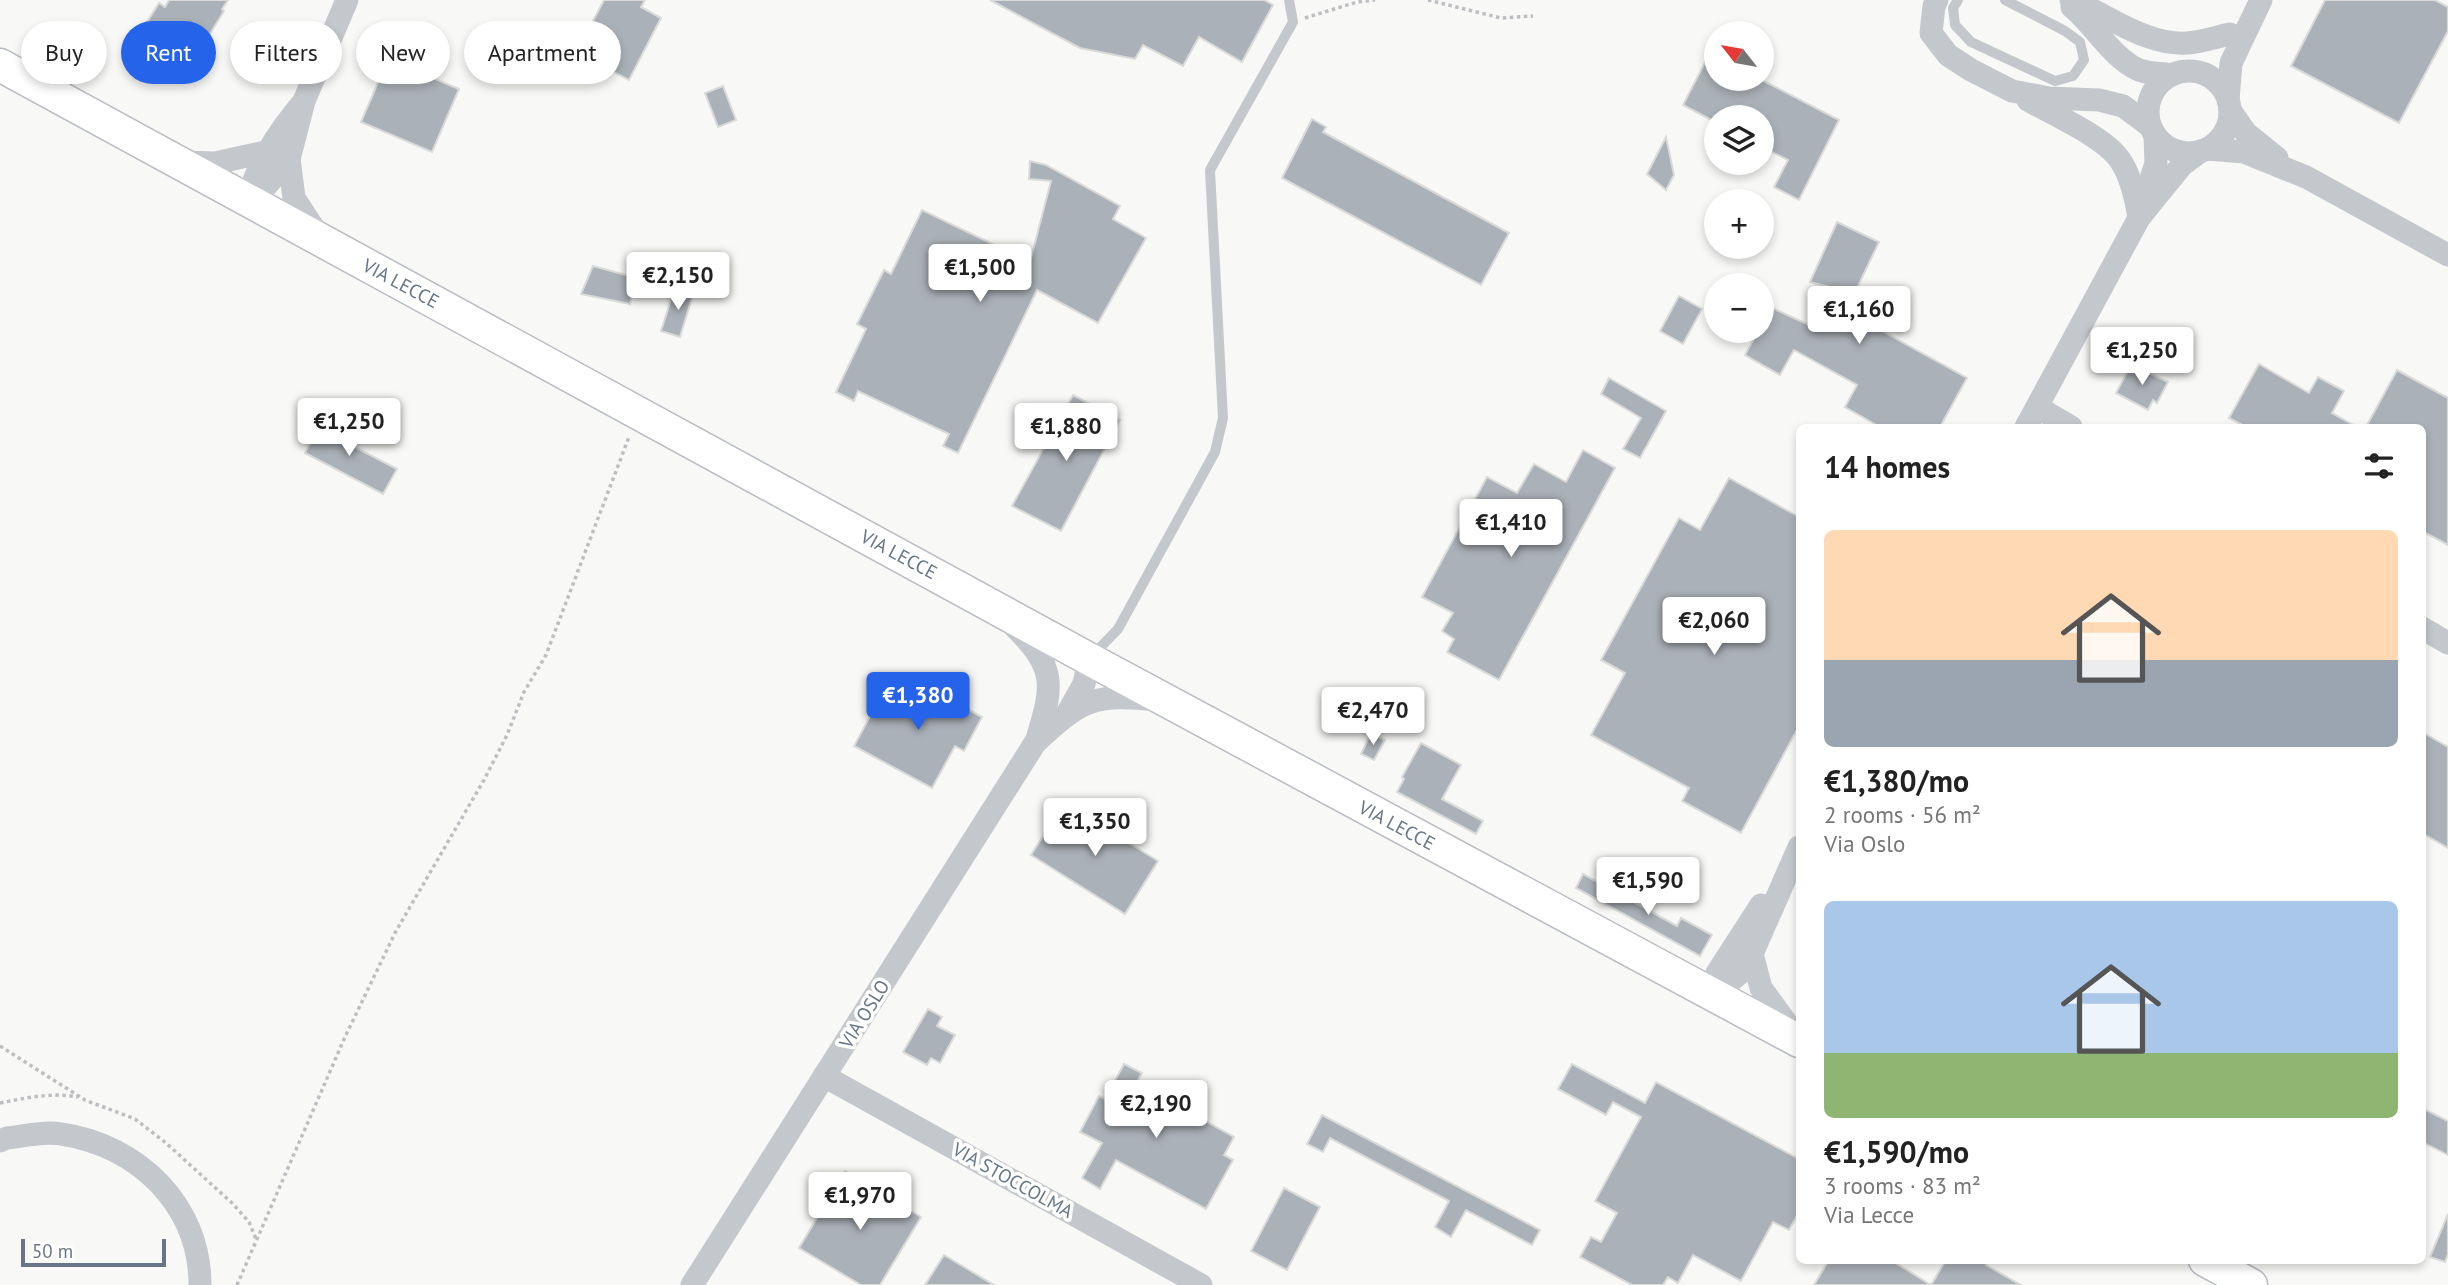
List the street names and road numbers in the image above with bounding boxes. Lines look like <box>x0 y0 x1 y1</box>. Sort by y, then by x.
street label: VIA LECCE <box>358 252 443 313</box>
street label: VIA LECCE <box>856 523 941 584</box>
street label: VIA LECCE <box>1354 794 1439 855</box>
street label: VIA OSLO <box>833 975 894 1054</box>
street label: VIA STOCCOLMA <box>948 1137 1077 1223</box>

